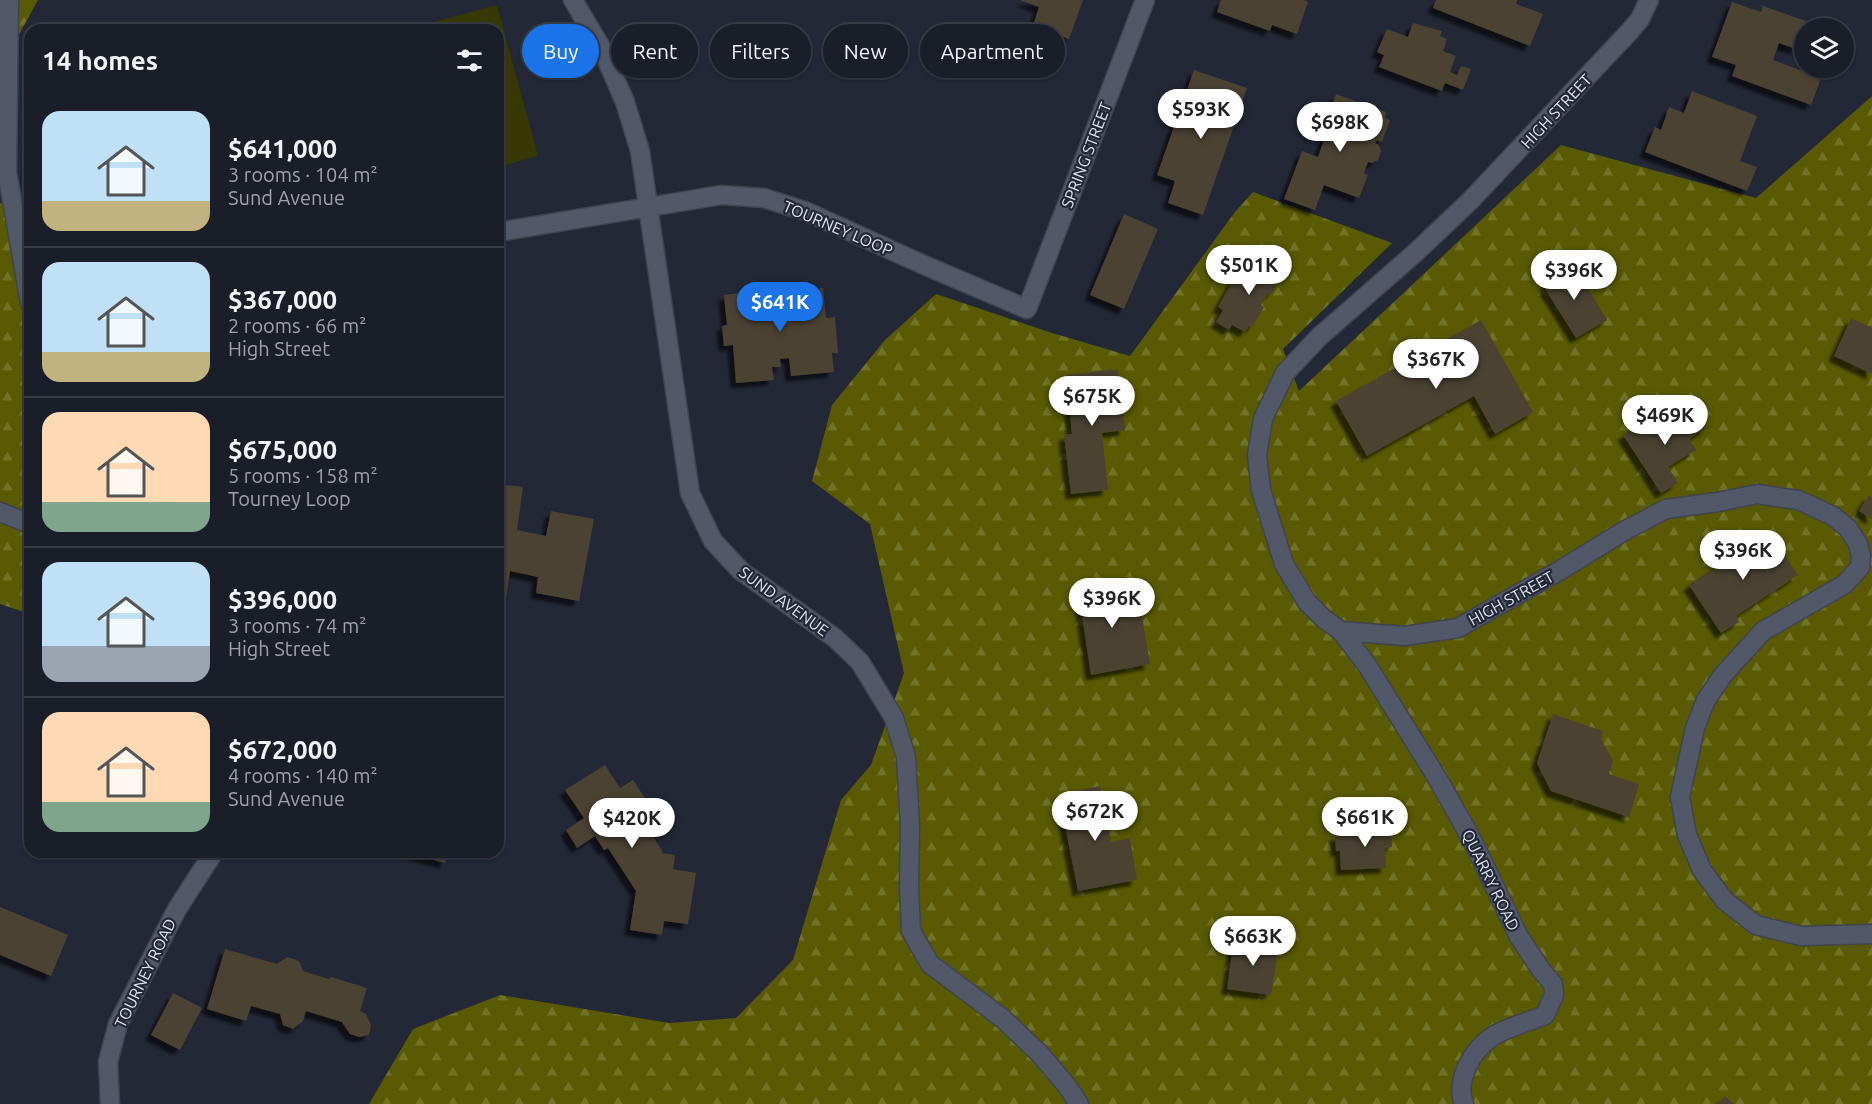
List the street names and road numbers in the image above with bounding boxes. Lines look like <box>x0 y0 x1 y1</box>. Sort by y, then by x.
street label: HIGH STREET <box>1517 70 1595 152</box>
street label: SPRING STREET <box>1058 99 1114 210</box>
street label: TOURNEY LOOP <box>780 197 896 259</box>
street label: SUND AVENUE <box>736 563 832 639</box>
street label: HIGH STREET <box>1465 567 1557 629</box>
street label: QUARRY ROAD <box>1459 826 1523 934</box>
street label: TOURNEY ROAD <box>111 915 179 1031</box>

